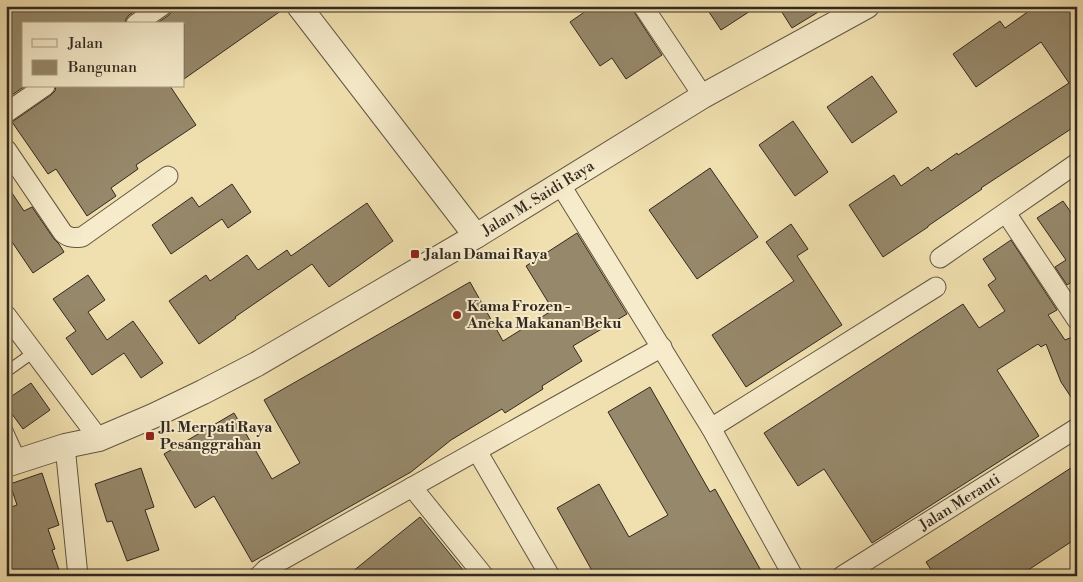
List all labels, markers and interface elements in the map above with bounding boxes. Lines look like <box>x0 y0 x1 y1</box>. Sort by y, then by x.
legend <box>22 22 185 88</box>
text: Jalan <box>67 34 103 53</box>
text: Bangunan <box>67 58 137 77</box>
street label: Jalan M. Saidi Raya <box>477 156 598 240</box>
place label: Jalan Damai Raya <box>423 245 549 264</box>
marker: Jalan Damai Raya <box>409 248 421 260</box>
place label: Kama Frozen - Aneka Makanan Beku <box>466 297 622 333</box>
marker: Kama Frozen - Aneka Makanan Beku <box>451 309 463 321</box>
place label: Jl. Merpati Raya Pesanggrahan <box>158 418 273 454</box>
marker: Jl. Merpati Raya Pesanggrahan <box>144 430 156 442</box>
street label: Jalan Meranti <box>915 469 1004 535</box>

